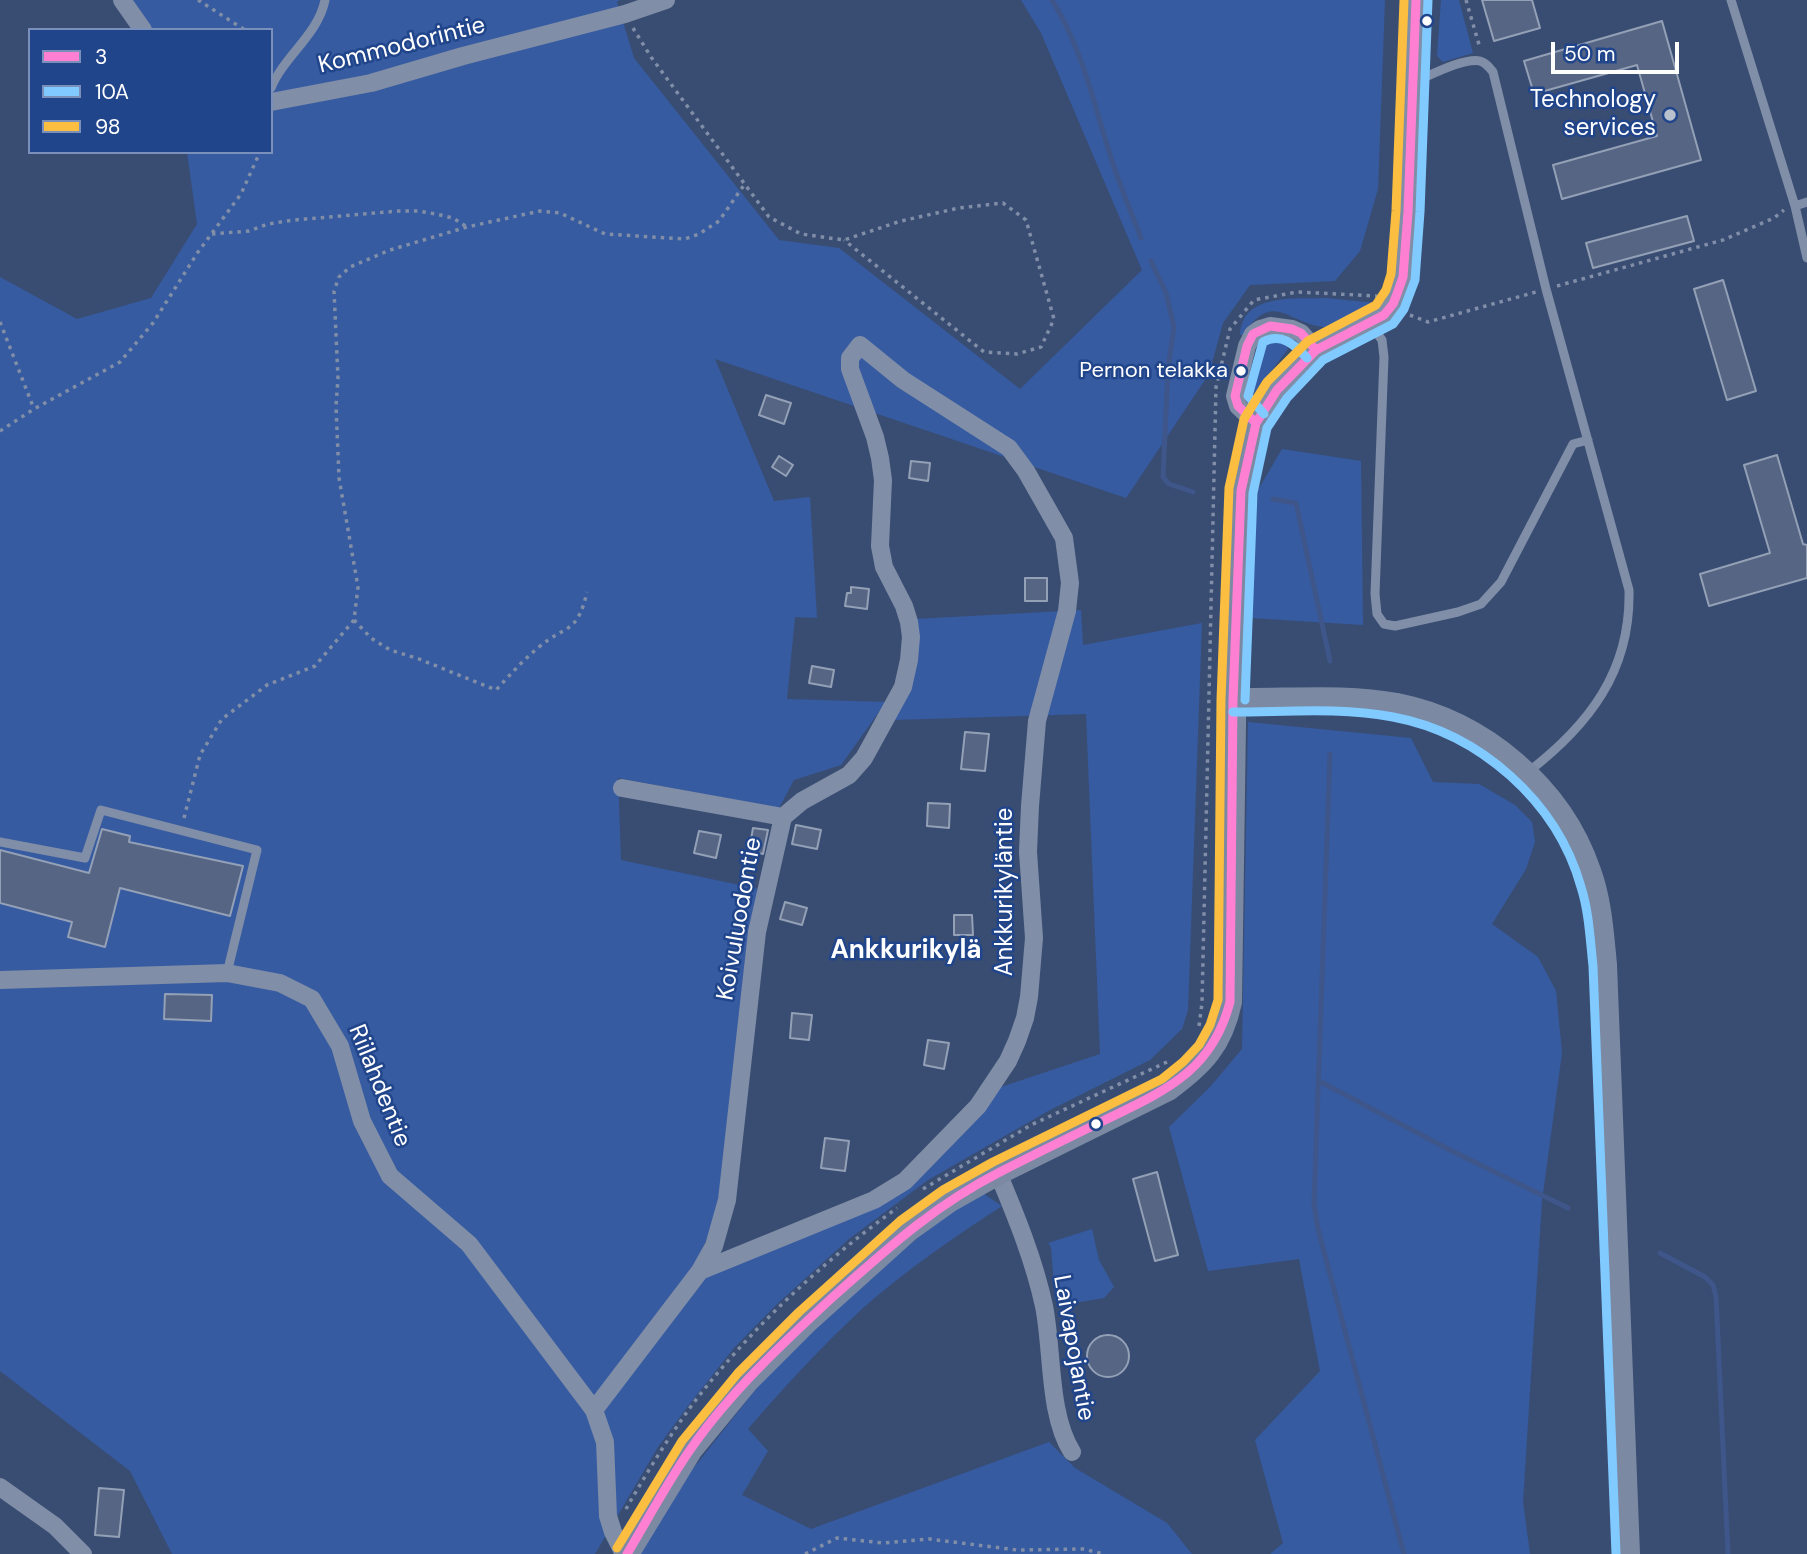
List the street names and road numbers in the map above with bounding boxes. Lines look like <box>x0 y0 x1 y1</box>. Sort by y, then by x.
street label: Kommodorintie <box>316 11 488 81</box>
street label: Ankkurikyläntie <box>992 808 1020 976</box>
street label: Koivuluodontie <box>712 835 768 1003</box>
street label: Riilahdentie <box>341 1021 417 1151</box>
street label: Laivapojantie <box>1046 1273 1100 1423</box>

